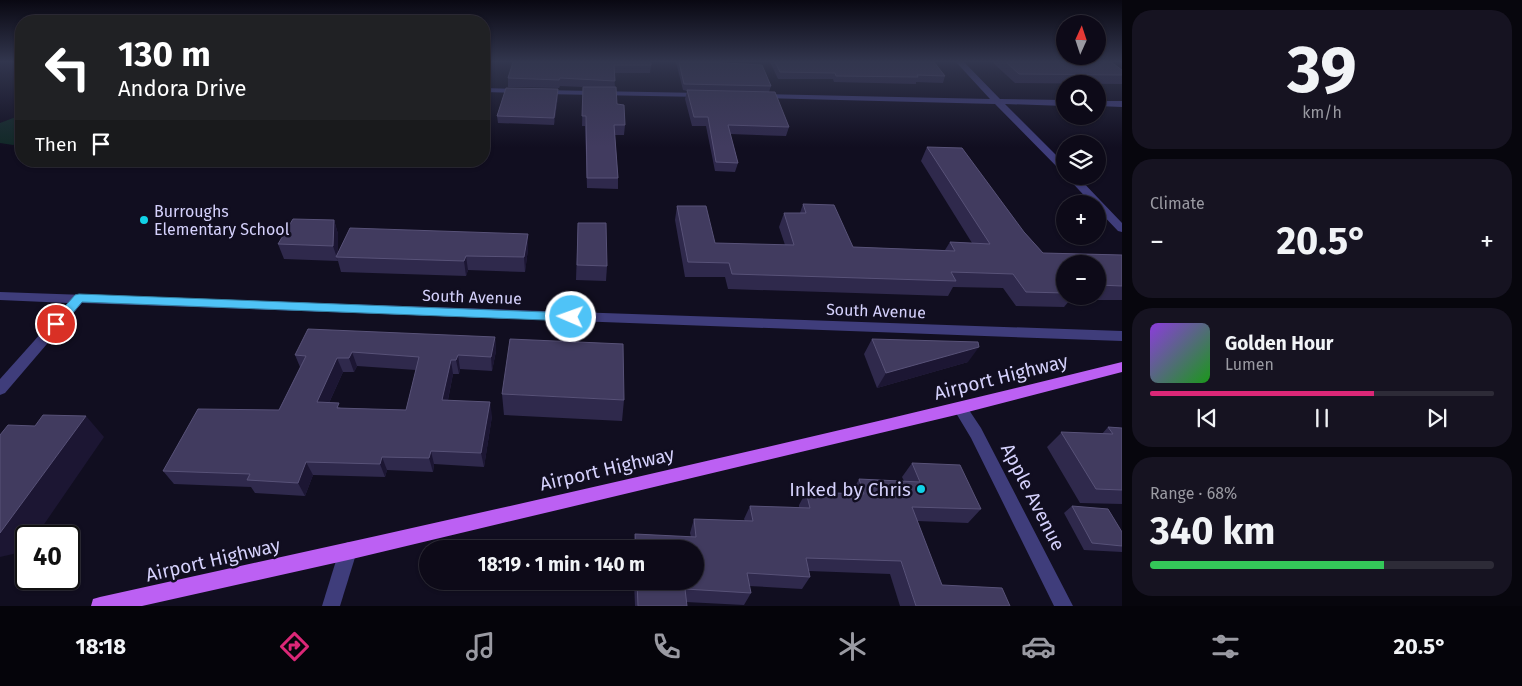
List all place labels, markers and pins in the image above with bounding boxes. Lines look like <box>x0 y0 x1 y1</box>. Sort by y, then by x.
place label: Burroughs Elementary School <box>154 202 290 239</box>
marker: Burroughs Elementary School <box>138 214 150 226</box>
pin <box>35 303 77 345</box>
place label: Inked by Chris <box>789 478 911 501</box>
marker: Inked by Chris <box>915 483 927 495</box>

